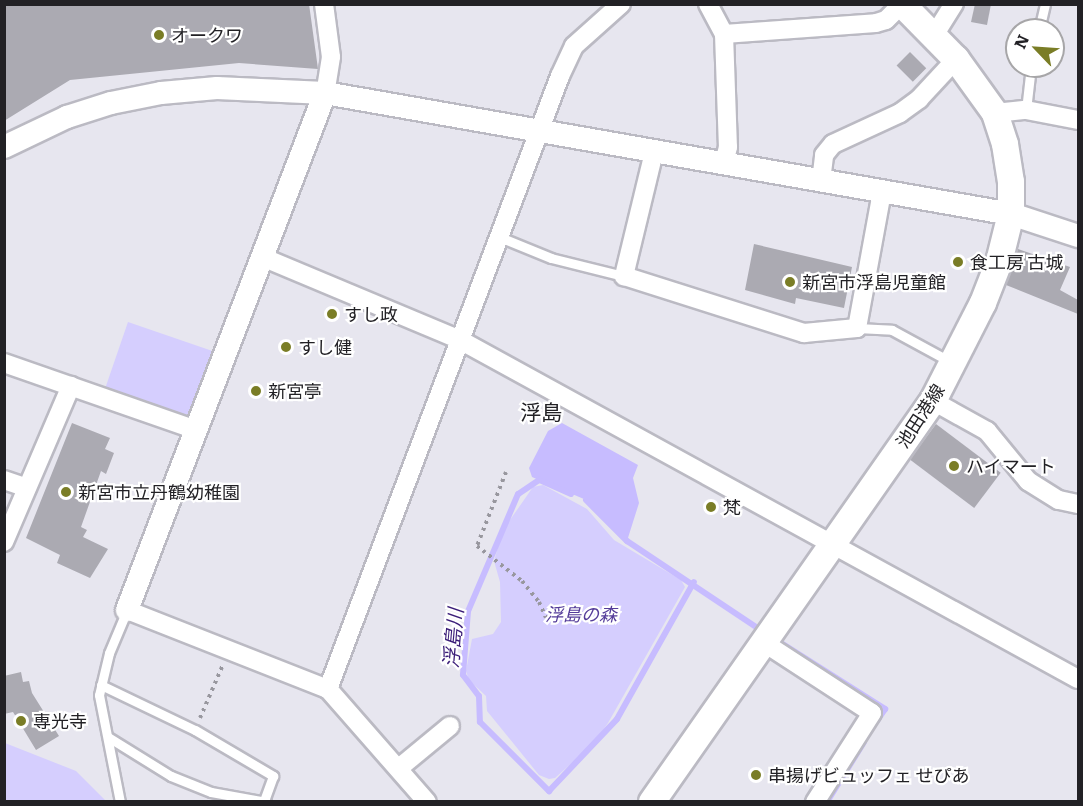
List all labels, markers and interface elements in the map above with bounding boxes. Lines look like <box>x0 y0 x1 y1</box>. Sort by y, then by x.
north arrow <box>1005 18 1065 78</box>
place label: オークワ <box>171 24 243 46</box>
marker: オークワ <box>152 28 166 42</box>
text: N <box>1007 30 1034 52</box>
place label: 食工房 古城 <box>970 251 1064 273</box>
marker: 食工房 古城 <box>951 255 965 269</box>
place label: 新宮市浮島児童館 <box>802 271 946 293</box>
marker: 新宮市浮島児童館 <box>783 275 797 289</box>
place label: すし政 <box>344 303 398 325</box>
marker: すし政 <box>325 307 339 321</box>
place label: すし健 <box>298 336 352 358</box>
marker: すし健 <box>279 340 293 354</box>
place label: 新宮亭 <box>268 380 322 402</box>
street label: 池田港線 <box>891 380 949 452</box>
marker: 新宮亭 <box>249 384 263 398</box>
district label: 浮島 <box>520 398 562 424</box>
place label: ハイマート <box>966 455 1056 477</box>
marker: ハイマート <box>947 459 961 473</box>
place label: 新宮市立丹鶴幼稚園 <box>78 481 240 503</box>
marker: 新宮市立丹鶴幼稚園 <box>59 485 73 499</box>
place label: 梵 <box>723 496 741 518</box>
marker: 梵 <box>704 500 718 514</box>
park label: 浮島の森 <box>545 603 617 625</box>
water label: 浮島川 <box>437 607 467 669</box>
place label: 専光寺 <box>33 710 87 732</box>
marker: 専光寺 <box>14 714 28 728</box>
place label: 串揚げビュッフェ せぴあ <box>768 764 970 786</box>
marker: 串揚げビュッフェ せぴあ <box>749 768 763 782</box>

